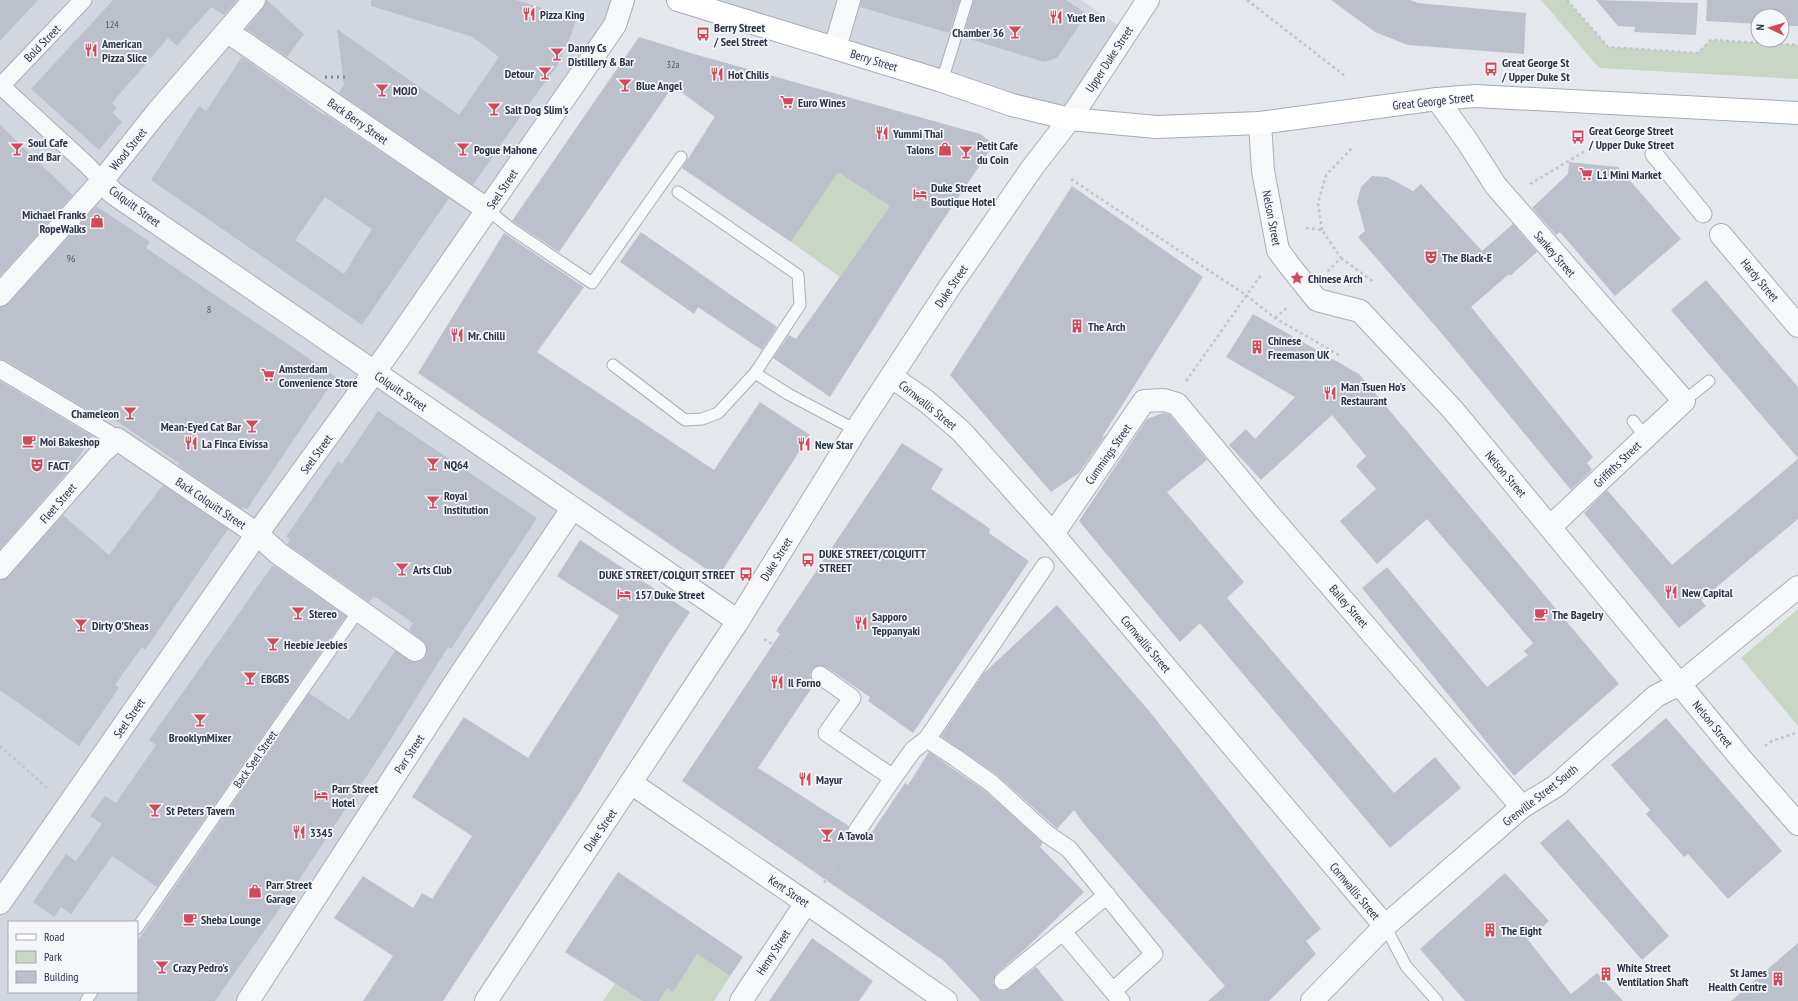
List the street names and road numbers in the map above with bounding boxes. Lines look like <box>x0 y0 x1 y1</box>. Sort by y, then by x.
street label: Bold Street <box>21 21 64 65</box>
street label: Upper Duke Street <box>1082 23 1136 95</box>
street label: Berry Street <box>849 46 900 75</box>
street label: Great George Street <box>1392 89 1475 113</box>
street label: Back Berry Street <box>325 95 392 148</box>
street label: Wood Street <box>106 124 150 173</box>
street label: Seel Street <box>483 166 521 212</box>
street label: Colquitt Street <box>106 182 164 230</box>
street label: Nelson Street <box>1259 189 1285 248</box>
street label: Sankey Street <box>1531 228 1580 281</box>
street label: Hardy Street <box>1738 256 1783 305</box>
street label: Duke Street <box>931 261 971 310</box>
street label: Colquitt Street <box>372 368 431 414</box>
street label: Cornwallis Street <box>896 377 961 433</box>
street label: Cummings Street <box>1082 420 1135 487</box>
street label: Seel Street <box>297 431 336 477</box>
street label: Griffiths Street <box>1590 437 1644 490</box>
street label: Nelson Street <box>1482 448 1530 501</box>
street label: Back Colquitt Street <box>173 474 250 532</box>
street label: Fleet Street <box>37 479 80 526</box>
street label: Duke Street <box>757 534 796 583</box>
street label: Bailey Street <box>1326 581 1372 631</box>
street label: Cornwallis Street <box>1118 612 1175 676</box>
street label: Seel Street <box>110 695 148 741</box>
street label: Nelson Street <box>1690 697 1737 751</box>
street label: Back Seel Street <box>230 727 281 791</box>
street label: Parr Street <box>391 731 428 776</box>
street label: Grenville Street South <box>1499 761 1581 829</box>
street label: Duke Street <box>580 805 620 854</box>
street label: Cornwallis Street <box>1327 859 1384 923</box>
street label: Kent Street <box>766 872 813 911</box>
street label: Henry Street <box>753 926 794 978</box>

